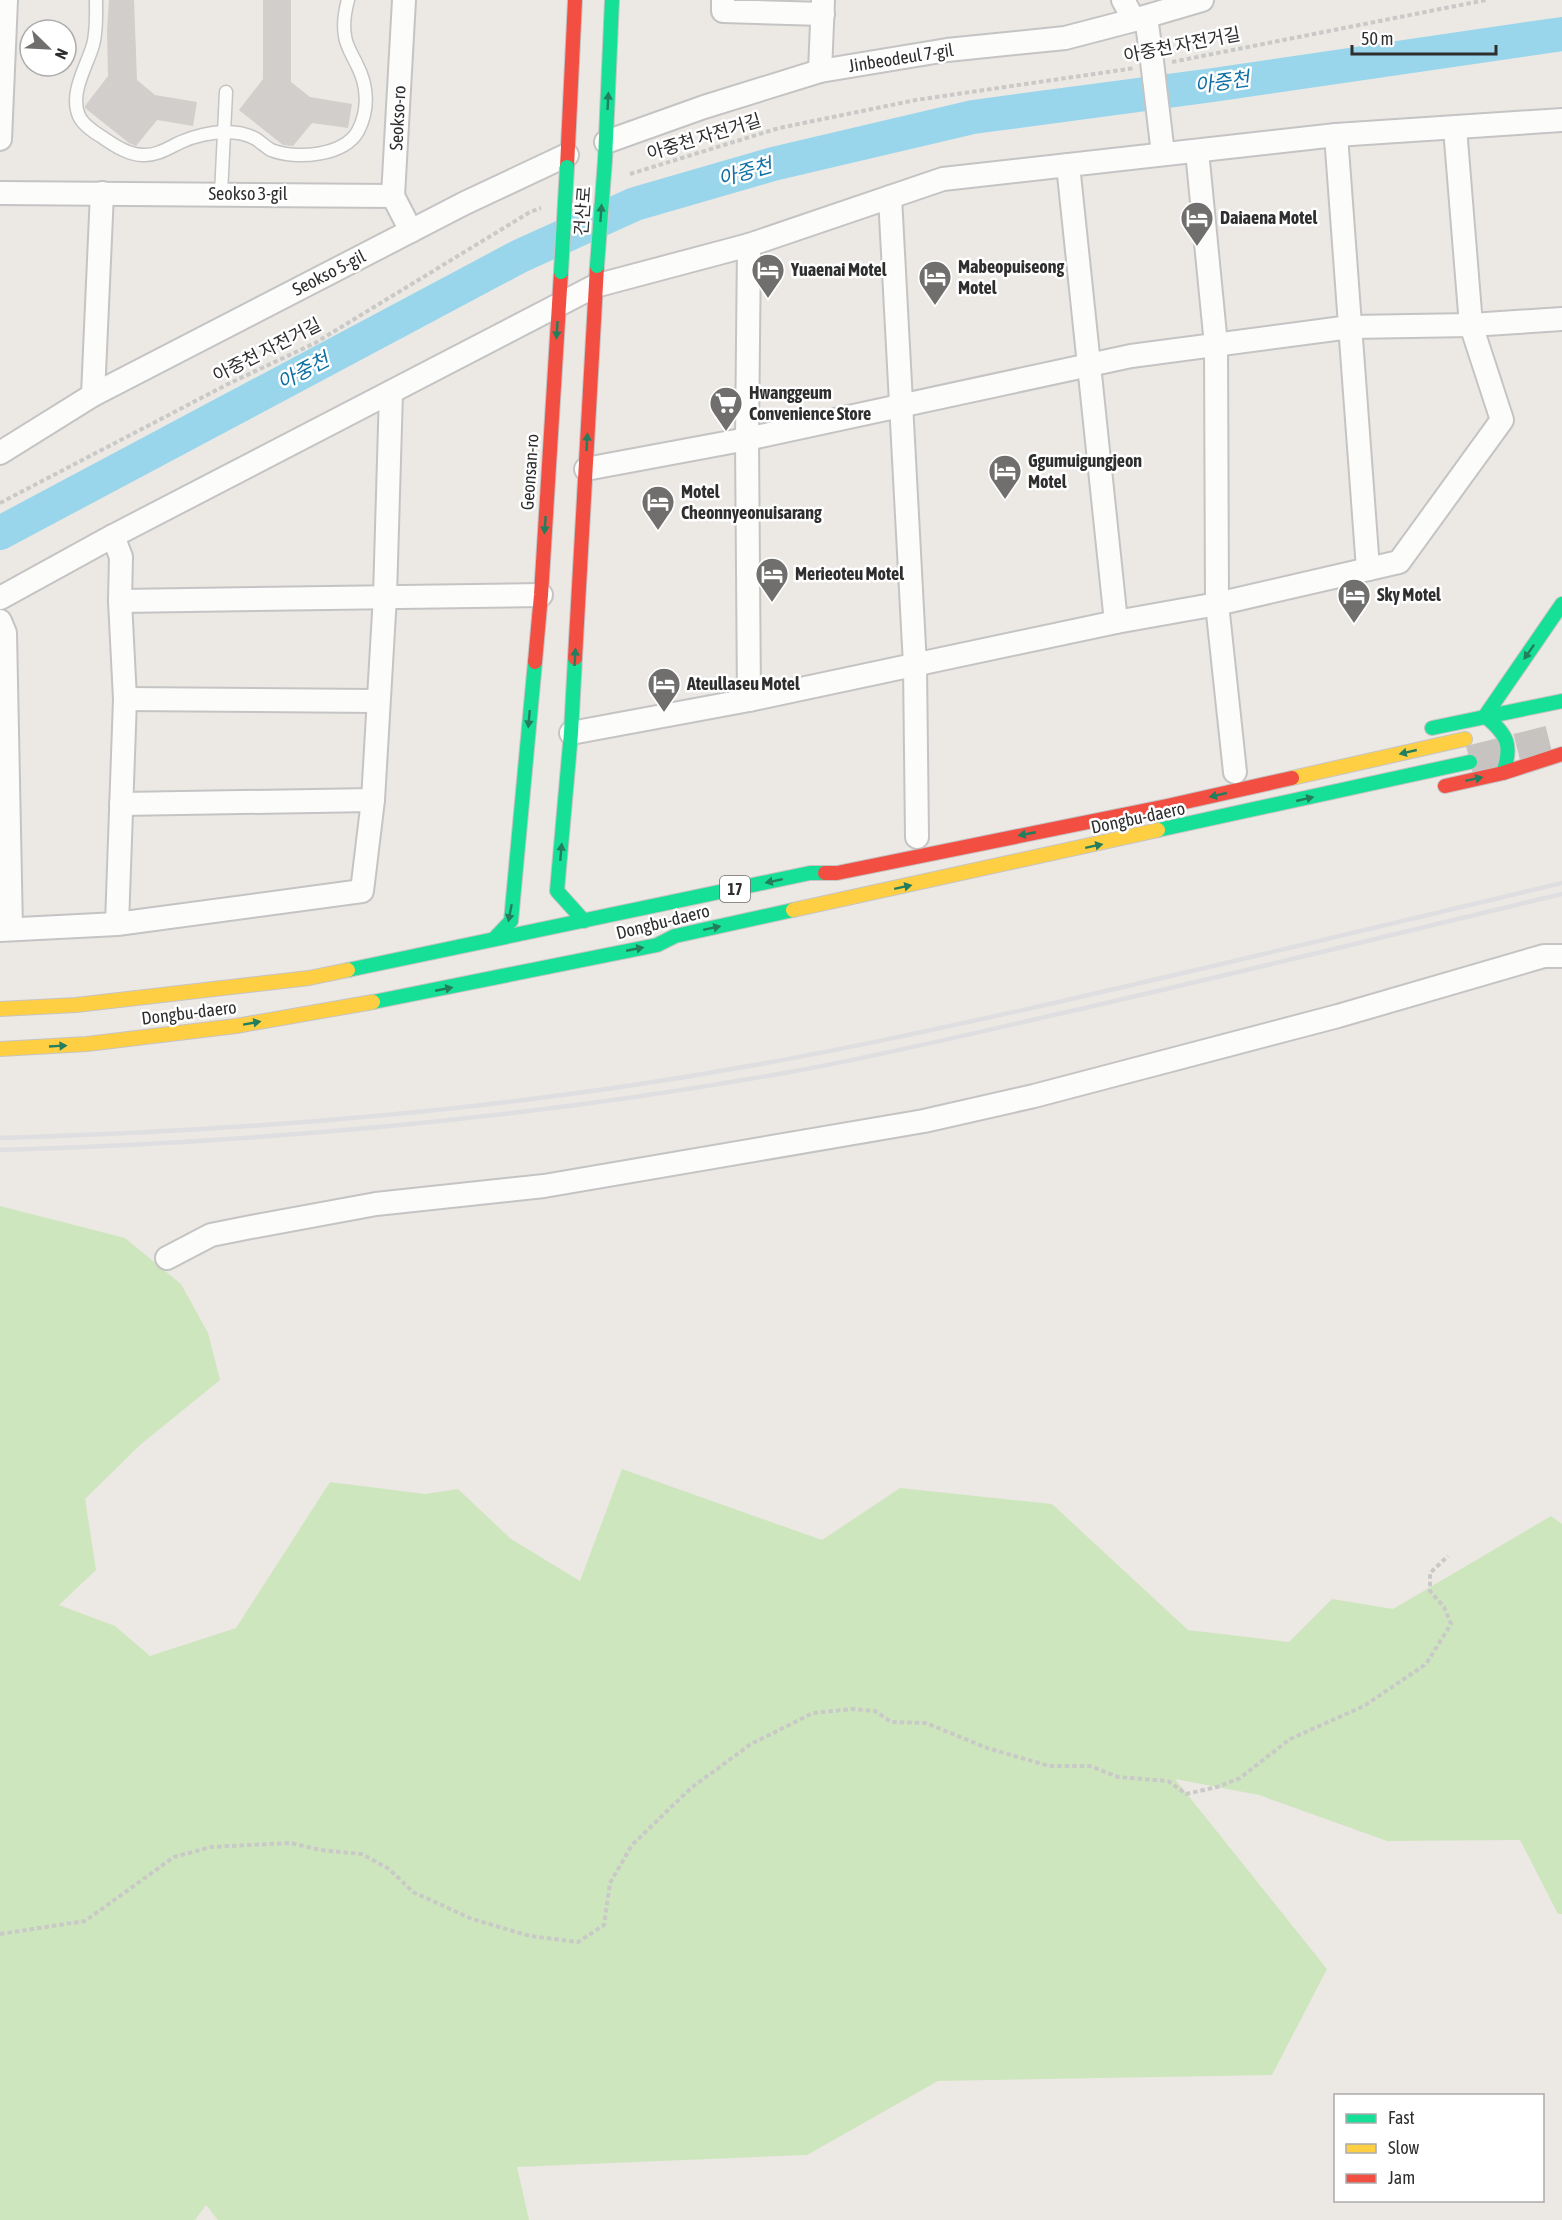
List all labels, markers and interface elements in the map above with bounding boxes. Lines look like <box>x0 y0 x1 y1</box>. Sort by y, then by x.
north arrow <box>18 18 78 78</box>
scale bar <box>1352 18 1496 56</box>
street label: 아중천 자전거길 <box>1122 23 1242 66</box>
text: 50 m <box>1361 28 1393 49</box>
street label: Jinbeodeul 7-gil <box>847 39 955 76</box>
text: N <box>52 46 72 62</box>
water label: 아중천 <box>1193 66 1253 97</box>
street label: Seokso-ro <box>385 85 410 151</box>
one-way arrow <box>603 92 612 111</box>
street label: 아중천 자전거길 <box>644 109 764 164</box>
water label: 아중천 <box>715 152 777 190</box>
street label: Seokso 3-gil <box>209 183 288 204</box>
street label: 건산로 <box>570 185 595 236</box>
hotel icon: Daiaena Motel <box>1179 200 1215 247</box>
one-way arrow <box>597 203 606 222</box>
place label: Daiaena Motel <box>1220 207 1317 228</box>
street label: Seokso 5-gil <box>289 245 369 300</box>
hotel icon: Yuaenai Motel <box>750 252 786 299</box>
place label: Mabeopuiseong Motel <box>958 256 1064 298</box>
place label: Yuaenai Motel <box>790 259 887 280</box>
hotel icon: Mabeopuiseong Motel <box>917 259 953 306</box>
street label: 아중천 자전거길 <box>209 314 325 386</box>
one-way arrow <box>552 321 562 340</box>
water label: 아중천 <box>273 347 333 395</box>
place label: Hwanggeum Convenience Store <box>749 382 871 424</box>
supermarket icon: Hwanggeum Convenience Store <box>708 385 744 432</box>
one-way arrow <box>583 432 592 451</box>
street label: Geonsan-ro <box>516 433 543 511</box>
place label: Ggumuigungjeon Motel <box>1028 450 1142 492</box>
hotel icon: Ggumuigungjeon Motel <box>987 453 1023 500</box>
place label: Motel Cheonnyeonuisarang <box>681 481 822 523</box>
hotel icon: Motel Cheonnyeonuisarang <box>640 484 676 531</box>
one-way arrow <box>540 516 550 535</box>
hotel icon: Merieoteu Motel <box>754 556 790 603</box>
place label: Merieoteu Motel <box>795 563 904 584</box>
hotel icon: Sky Motel <box>1336 577 1372 624</box>
place label: Sky Motel <box>1377 584 1441 605</box>
one-way arrow <box>1524 644 1535 660</box>
one-way arrow <box>570 648 579 667</box>
hotel icon: Ateullaseu Motel <box>646 666 682 713</box>
place label: Ateullaseu Motel <box>686 673 800 694</box>
one-way arrow <box>524 710 534 729</box>
one-way arrow <box>1399 747 1417 757</box>
one-way arrow <box>1465 774 1483 784</box>
one-way arrow <box>1209 790 1227 800</box>
one-way arrow <box>1295 794 1314 804</box>
street label: Dongbu-daero <box>1089 797 1187 838</box>
one-way arrow <box>1017 830 1036 839</box>
one-way arrow <box>1084 840 1103 850</box>
one-way arrow <box>556 842 566 861</box>
road number: 17 <box>720 876 750 902</box>
one-way arrow <box>764 877 783 886</box>
one-way arrow <box>894 882 913 891</box>
street label: Dongbu-daero <box>614 900 712 943</box>
one-way arrow <box>506 904 515 923</box>
one-way arrow <box>703 923 722 932</box>
one-way arrow <box>625 944 644 953</box>
one-way arrow <box>435 984 454 993</box>
street label: Dongbu-daero <box>140 996 238 1029</box>
one-way arrow <box>243 1018 262 1027</box>
one-way arrow <box>49 1041 68 1050</box>
legend <box>1334 2094 1544 2202</box>
text: Fast <box>1388 2107 1415 2128</box>
text: Slow <box>1388 2137 1419 2158</box>
text: Jam <box>1388 2167 1415 2188</box>

